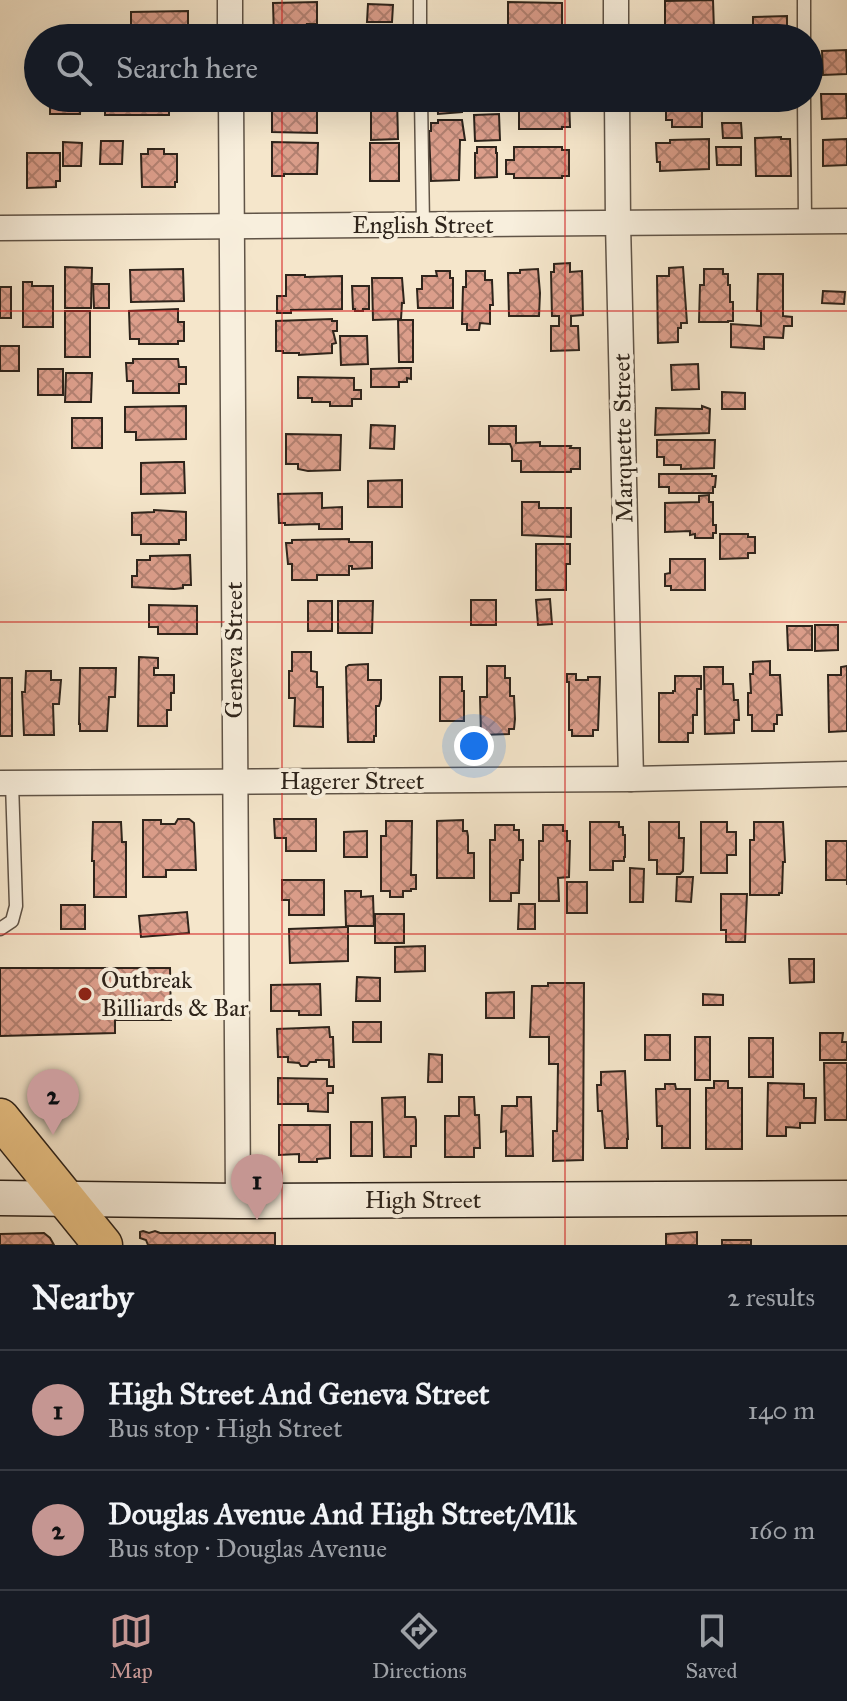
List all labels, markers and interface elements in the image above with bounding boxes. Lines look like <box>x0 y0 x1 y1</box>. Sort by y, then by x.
search box <box>24 24 823 112</box>
icon: search <box>52 46 96 90</box>
text: Search here <box>116 50 258 86</box>
street label: English Street <box>352 210 494 240</box>
street label: Marquette Street <box>607 352 639 523</box>
street label: Geneva Street <box>219 581 249 718</box>
your location <box>454 726 494 766</box>
street label: Hagerer Street <box>280 766 425 796</box>
place label: Outbreak Billiards & Bar <box>101 965 248 1023</box>
marker: Outbreak Billiards & Bar <box>76 985 94 1003</box>
pin: 2 <box>27 1069 79 1135</box>
pin: 1 <box>231 1154 283 1220</box>
street label: High Street <box>365 1185 482 1215</box>
text: Nearby <box>32 1277 134 1318</box>
text: 2 results <box>727 1281 815 1313</box>
text: High Street And Geneva Street <box>108 1376 489 1412</box>
text: 1 <box>53 1394 63 1426</box>
text: 140 m <box>748 1394 815 1426</box>
text: Bus stop · High Street <box>108 1412 342 1444</box>
text: Douglas Avenue And High Street/Mlk <box>108 1496 577 1532</box>
text: 2 <box>52 1514 64 1546</box>
text: 160 m <box>749 1514 815 1546</box>
text: Bus stop · Douglas Avenue <box>108 1532 387 1564</box>
tab: Map <box>109 1609 153 1684</box>
tab: Directions <box>372 1609 467 1684</box>
tab: Saved <box>685 1609 738 1684</box>

